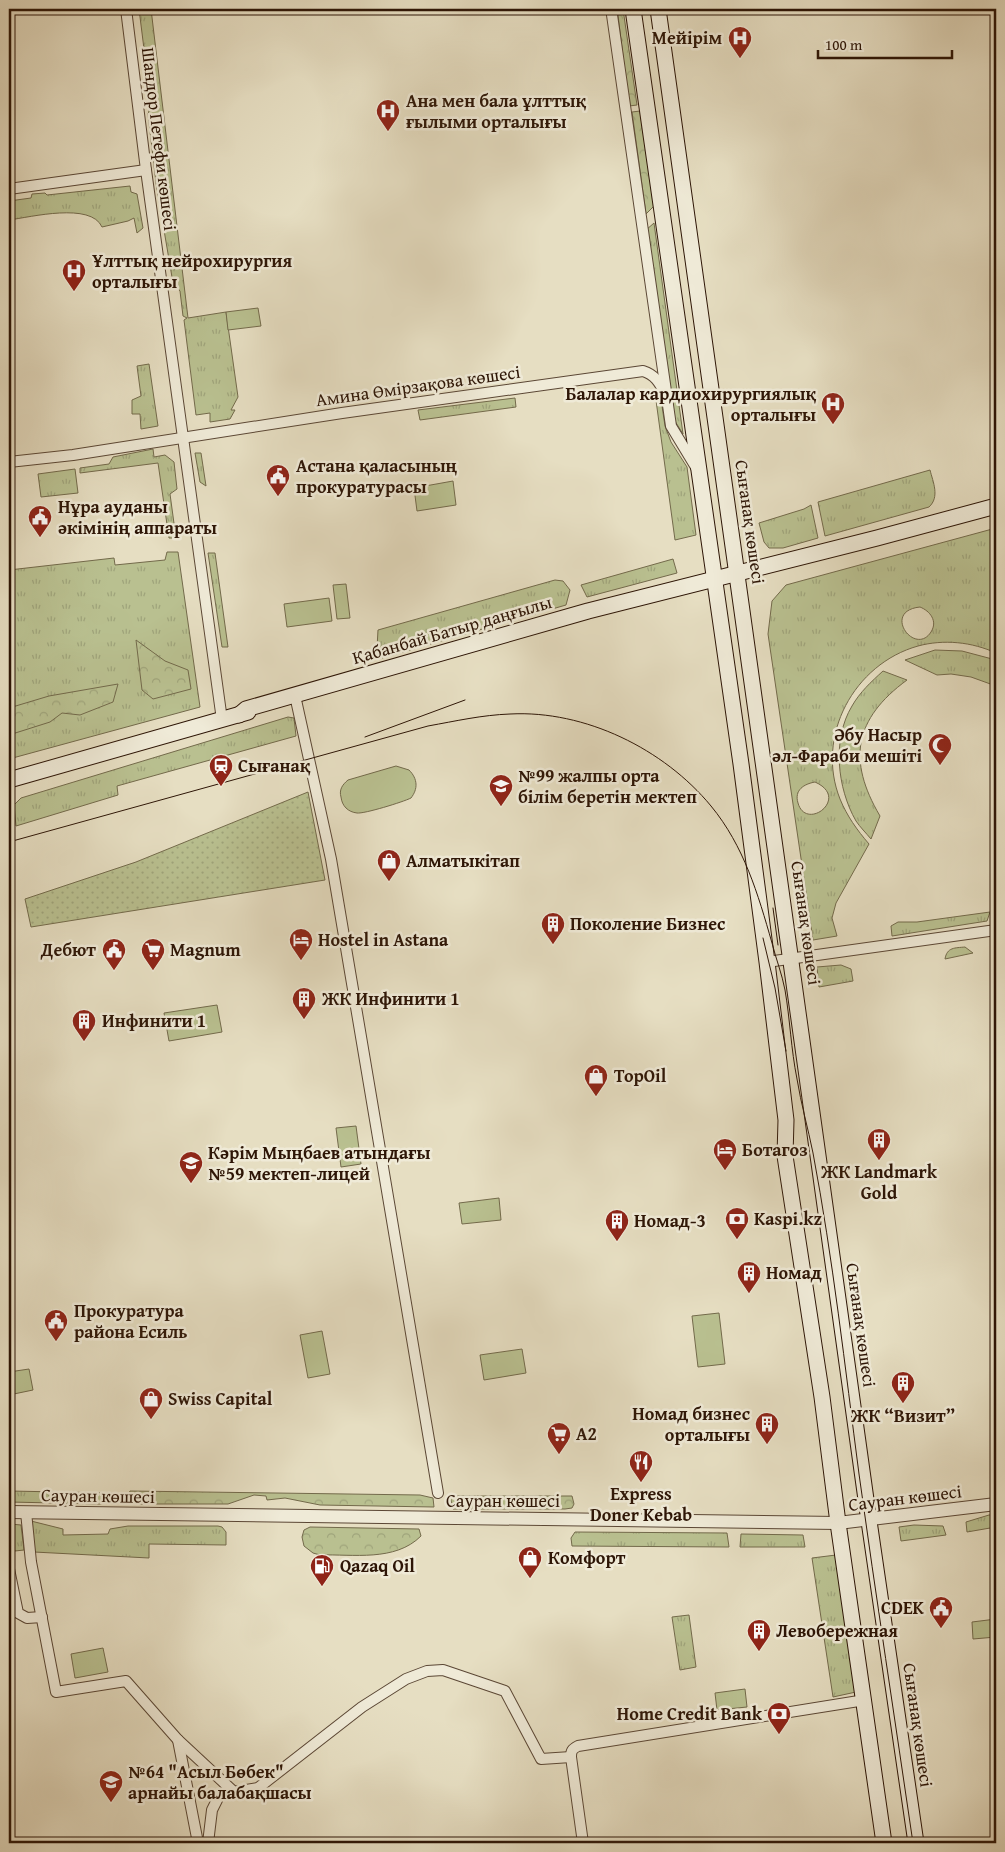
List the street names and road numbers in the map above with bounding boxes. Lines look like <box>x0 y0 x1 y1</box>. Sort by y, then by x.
street label: Шандор Петефи көшесі <box>135 46 184 232</box>
street label: Амина Өмірзақова көшесі <box>314 358 522 413</box>
street label: Сығанақ көшесі <box>728 458 773 586</box>
street label: Қабанбай Батыр даңғылы <box>349 588 555 671</box>
street label: Сығанақ көшесі <box>784 859 829 987</box>
street label: Сығанақ көшесі <box>839 1261 884 1389</box>
street label: Сауран көшесі <box>847 1477 963 1518</box>
street label: Сауран көшесі <box>41 1481 155 1510</box>
street label: Сауран көшесі <box>446 1487 560 1514</box>
street label: Сығанақ көшесі <box>896 1661 941 1789</box>

